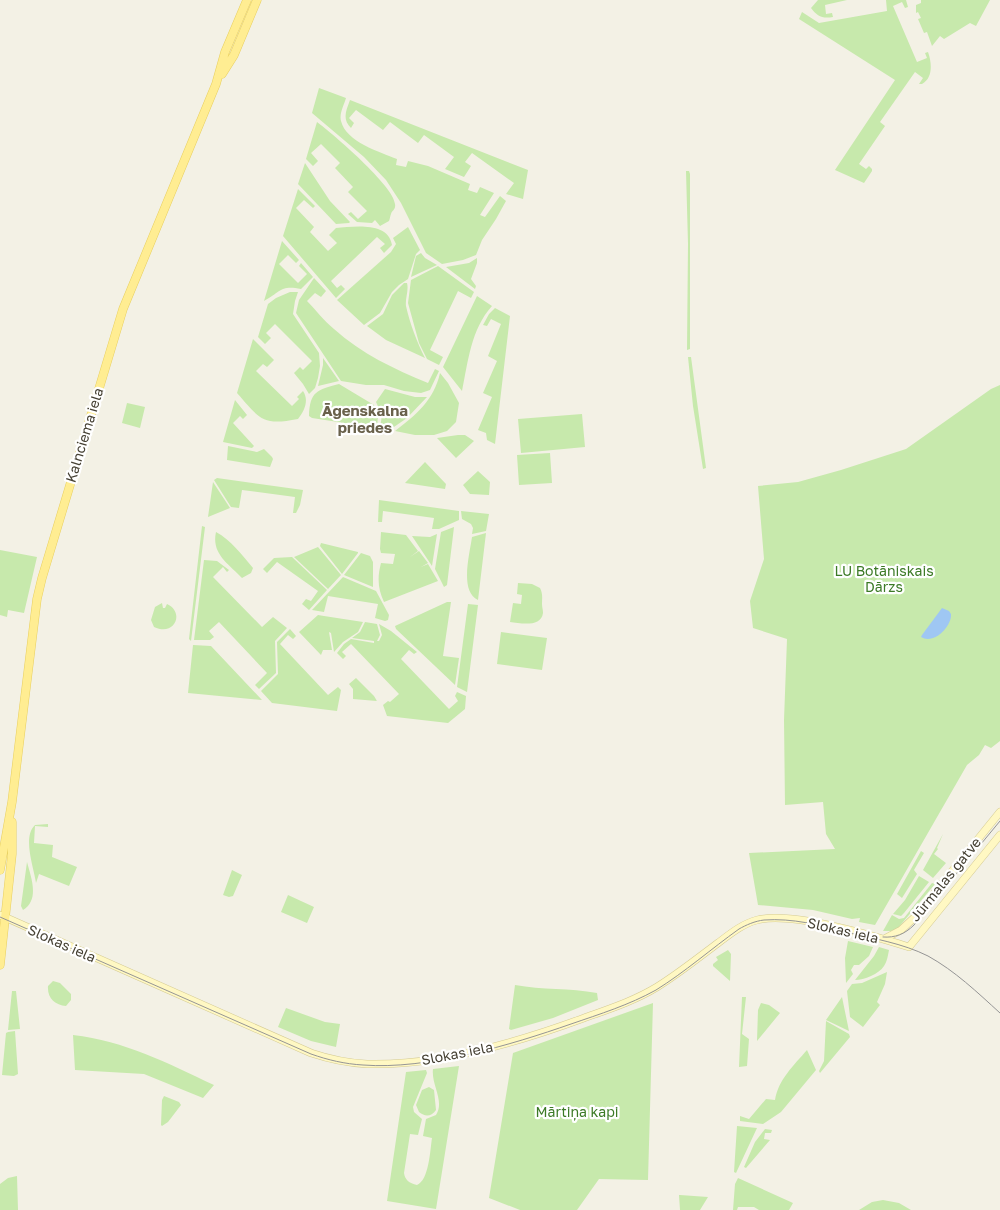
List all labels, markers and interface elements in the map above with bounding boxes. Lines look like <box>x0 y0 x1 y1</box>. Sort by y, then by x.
street label: Kalnciema iela <box>62 386 106 484</box>
district label: Āgenskalna priedes <box>322 401 408 436</box>
park label: LU Botāniskais Dārzs <box>834 562 934 595</box>
street label: Jūrmalas gatve <box>906 834 984 924</box>
street label: Slokas iela <box>806 914 880 946</box>
street label: Slokas iela <box>25 920 99 966</box>
street label: Slokas iela <box>420 1038 494 1068</box>
park label: Mārtiņa kapi <box>535 1103 619 1121</box>

